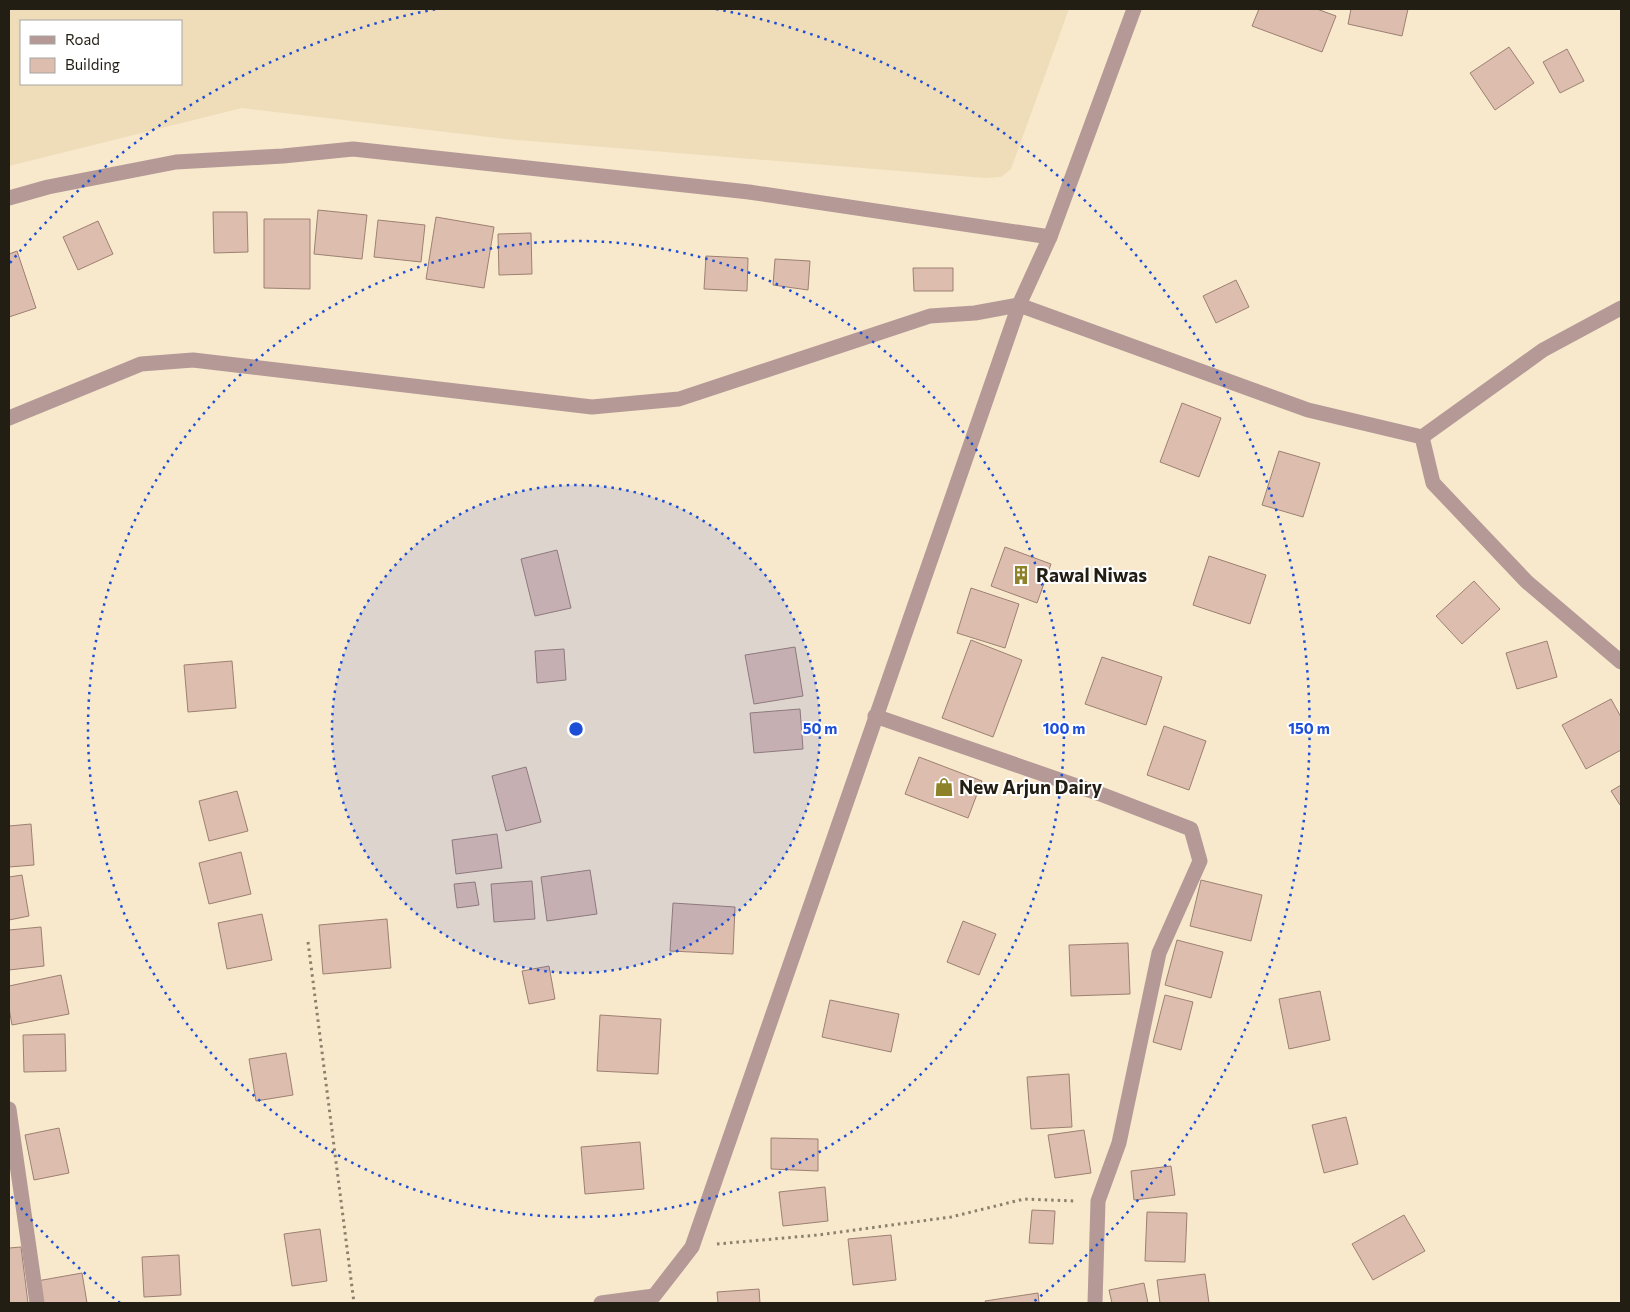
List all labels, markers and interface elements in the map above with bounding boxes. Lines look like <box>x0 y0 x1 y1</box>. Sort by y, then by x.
legend <box>20 20 182 85</box>
text: Road <box>65 30 100 48</box>
text: Building <box>65 55 120 73</box>
place label: Rawal Niwas <box>1036 563 1147 586</box>
building icon: Rawal Niwas <box>1010 564 1032 586</box>
text: 50 m <box>803 719 837 737</box>
text: 100 m <box>1043 719 1085 737</box>
text: 150 m <box>1288 719 1330 737</box>
centre of rings <box>567 720 585 738</box>
place label: New Arjun Dairy <box>959 775 1103 798</box>
shop icon: New Arjun Dairy <box>933 776 955 798</box>

